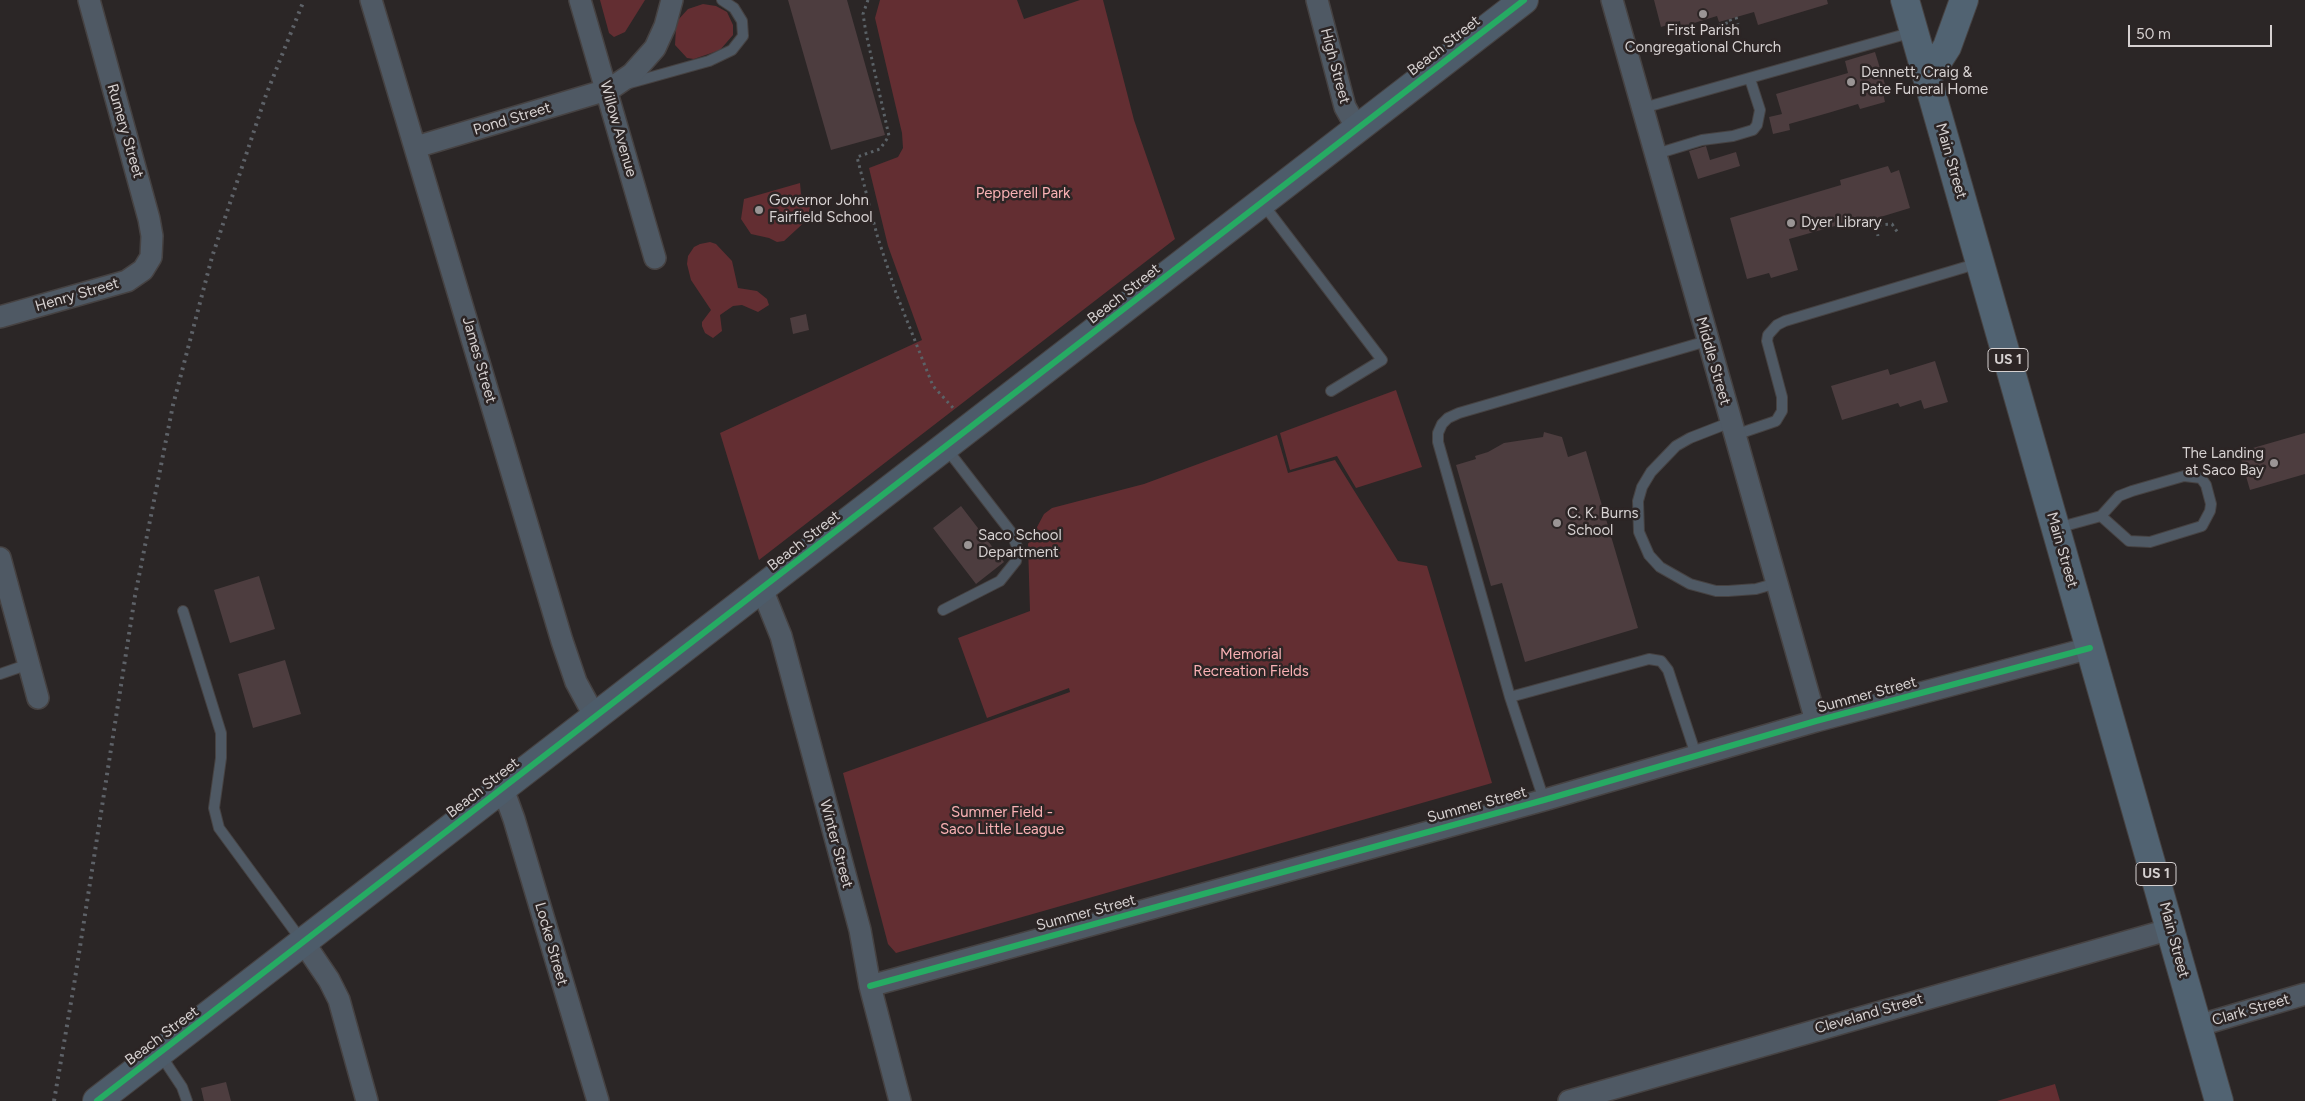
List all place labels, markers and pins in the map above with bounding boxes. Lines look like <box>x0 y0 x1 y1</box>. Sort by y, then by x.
marker: First Parish Congregational Church <box>1697 8 1709 20</box>
place label: First Parish Congregational Church <box>1625 22 1781 57</box>
place label: Dennett, Craig & Pate Funeral Home <box>1861 64 1988 99</box>
marker: Dennett, Craig & Pate Funeral Home <box>1845 76 1857 88</box>
place label: Governor John Fairfield School <box>769 192 873 227</box>
marker: Governor John Fairfield School <box>753 204 765 216</box>
place label: Dyer Library <box>1801 214 1882 232</box>
marker: Dyer Library <box>1785 217 1797 229</box>
place label: The Landing at Saco Bay <box>2182 445 2264 480</box>
marker: The Landing at Saco Bay <box>2268 457 2280 469</box>
place label: C. K. Burns School <box>1567 505 1639 540</box>
marker: C. K. Burns School <box>1551 517 1563 529</box>
place label: Saco School Department <box>978 527 1062 562</box>
marker: Saco School Department <box>962 539 974 551</box>

